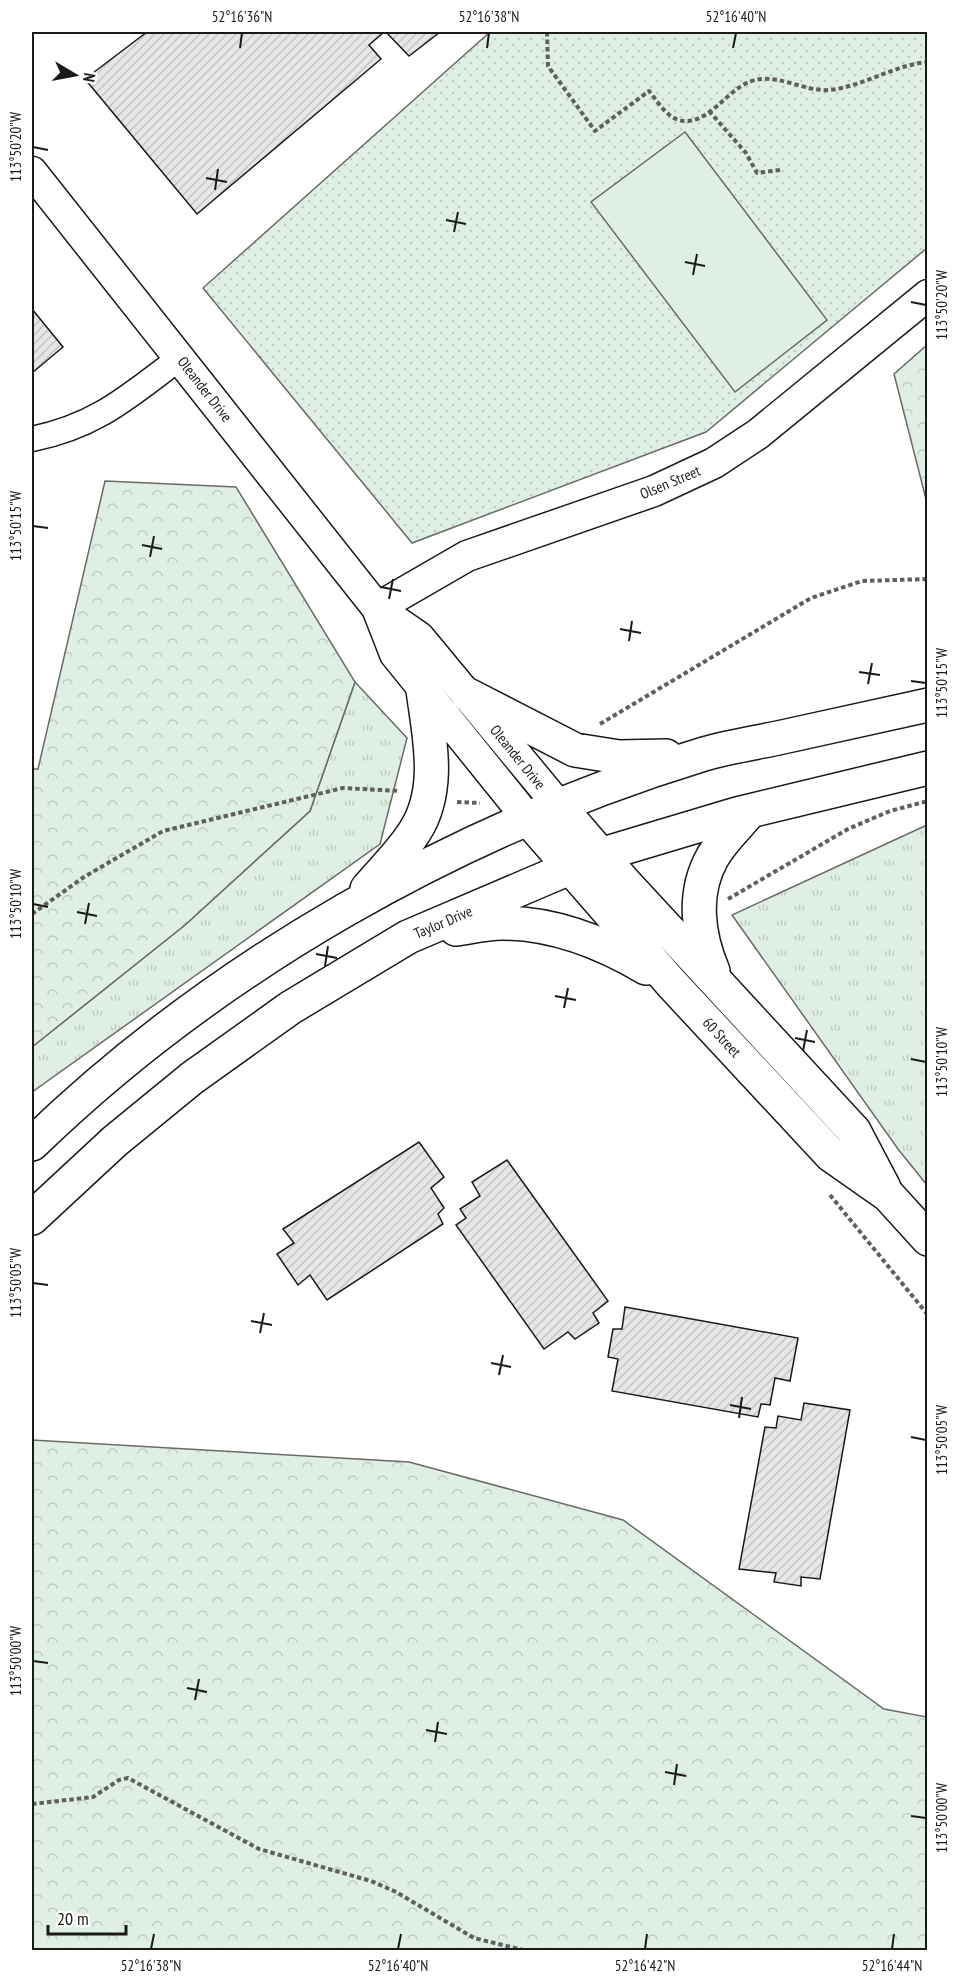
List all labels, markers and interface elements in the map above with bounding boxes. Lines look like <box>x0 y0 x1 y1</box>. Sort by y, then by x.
text: 52°16'36"N <box>212 7 272 26</box>
text: 52°16'38"N <box>459 7 519 26</box>
text: 52°16'40"N <box>706 7 766 26</box>
north arrow <box>45 45 105 105</box>
text: N <box>79 72 100 84</box>
text: 113°50'20"W <box>6 112 25 182</box>
text: 113°50'20"W <box>932 270 951 340</box>
street label: Oleander Drive <box>174 353 236 425</box>
street label: Olsen Street <box>637 461 703 503</box>
text: 113°50'15"W <box>6 491 25 561</box>
text: 113°50'15"W <box>932 648 951 718</box>
street label: Oleander Drive <box>486 721 550 793</box>
text: 113°50'10"W <box>6 869 25 939</box>
street label: Taylor Drive <box>411 901 475 943</box>
street label: 60 Street <box>699 1013 745 1061</box>
text: 113°50'10"W <box>932 1027 951 1097</box>
text: 113°50'05"W <box>6 1248 25 1318</box>
text: 113°50'05"W <box>932 1405 951 1475</box>
text: 113°50'00"W <box>6 1626 25 1696</box>
text: 113°50'00"W <box>932 1783 951 1853</box>
scale bar <box>48 1898 126 1936</box>
text: 20 m <box>57 1907 89 1930</box>
text: 52°16'38"N <box>121 1956 181 1975</box>
text: 52°16'40"N <box>368 1956 428 1975</box>
text: 52°16'42"N <box>615 1956 675 1975</box>
text: 52°16'44"N <box>862 1956 922 1975</box>

